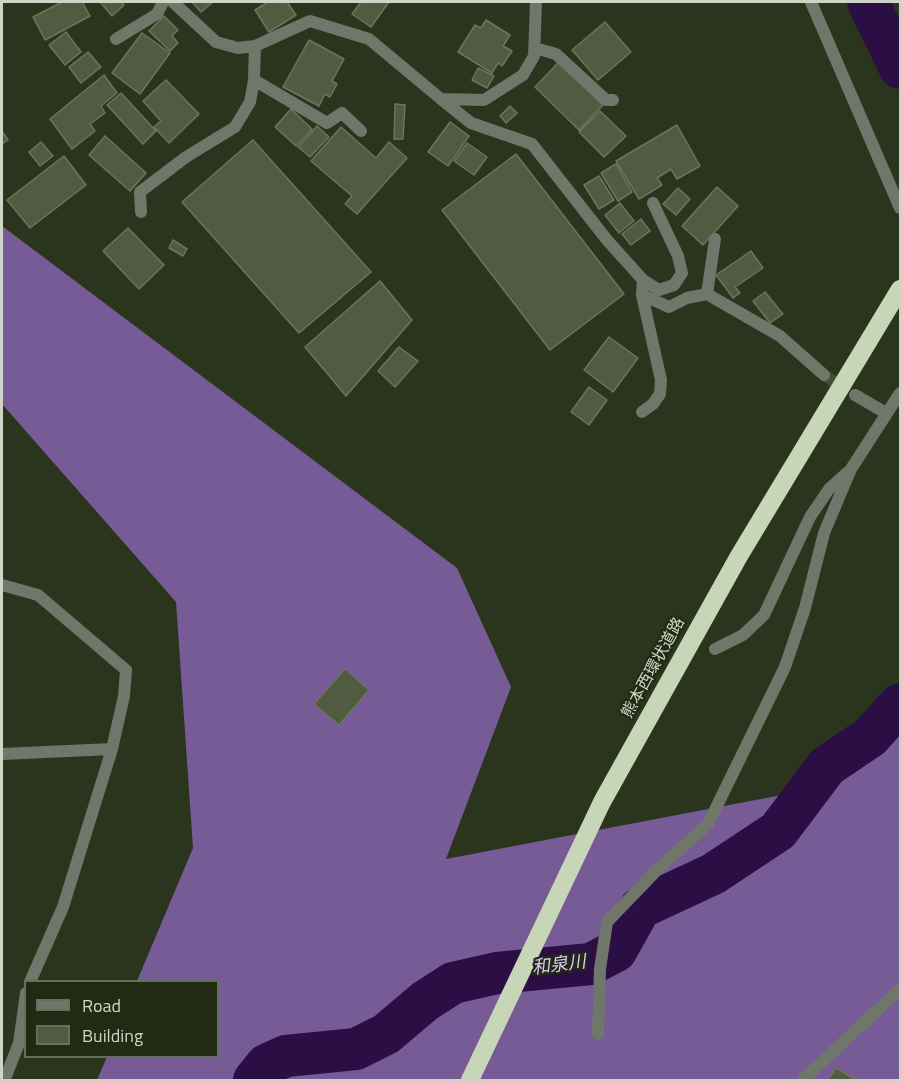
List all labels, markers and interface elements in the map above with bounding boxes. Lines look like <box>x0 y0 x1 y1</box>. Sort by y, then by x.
street label: 熊本西環状道路 <box>618 614 690 722</box>
water label: 和泉川 <box>531 952 587 980</box>
legend <box>24 980 219 1058</box>
text: Road <box>82 992 121 1019</box>
text: Building <box>82 1022 143 1049</box>

